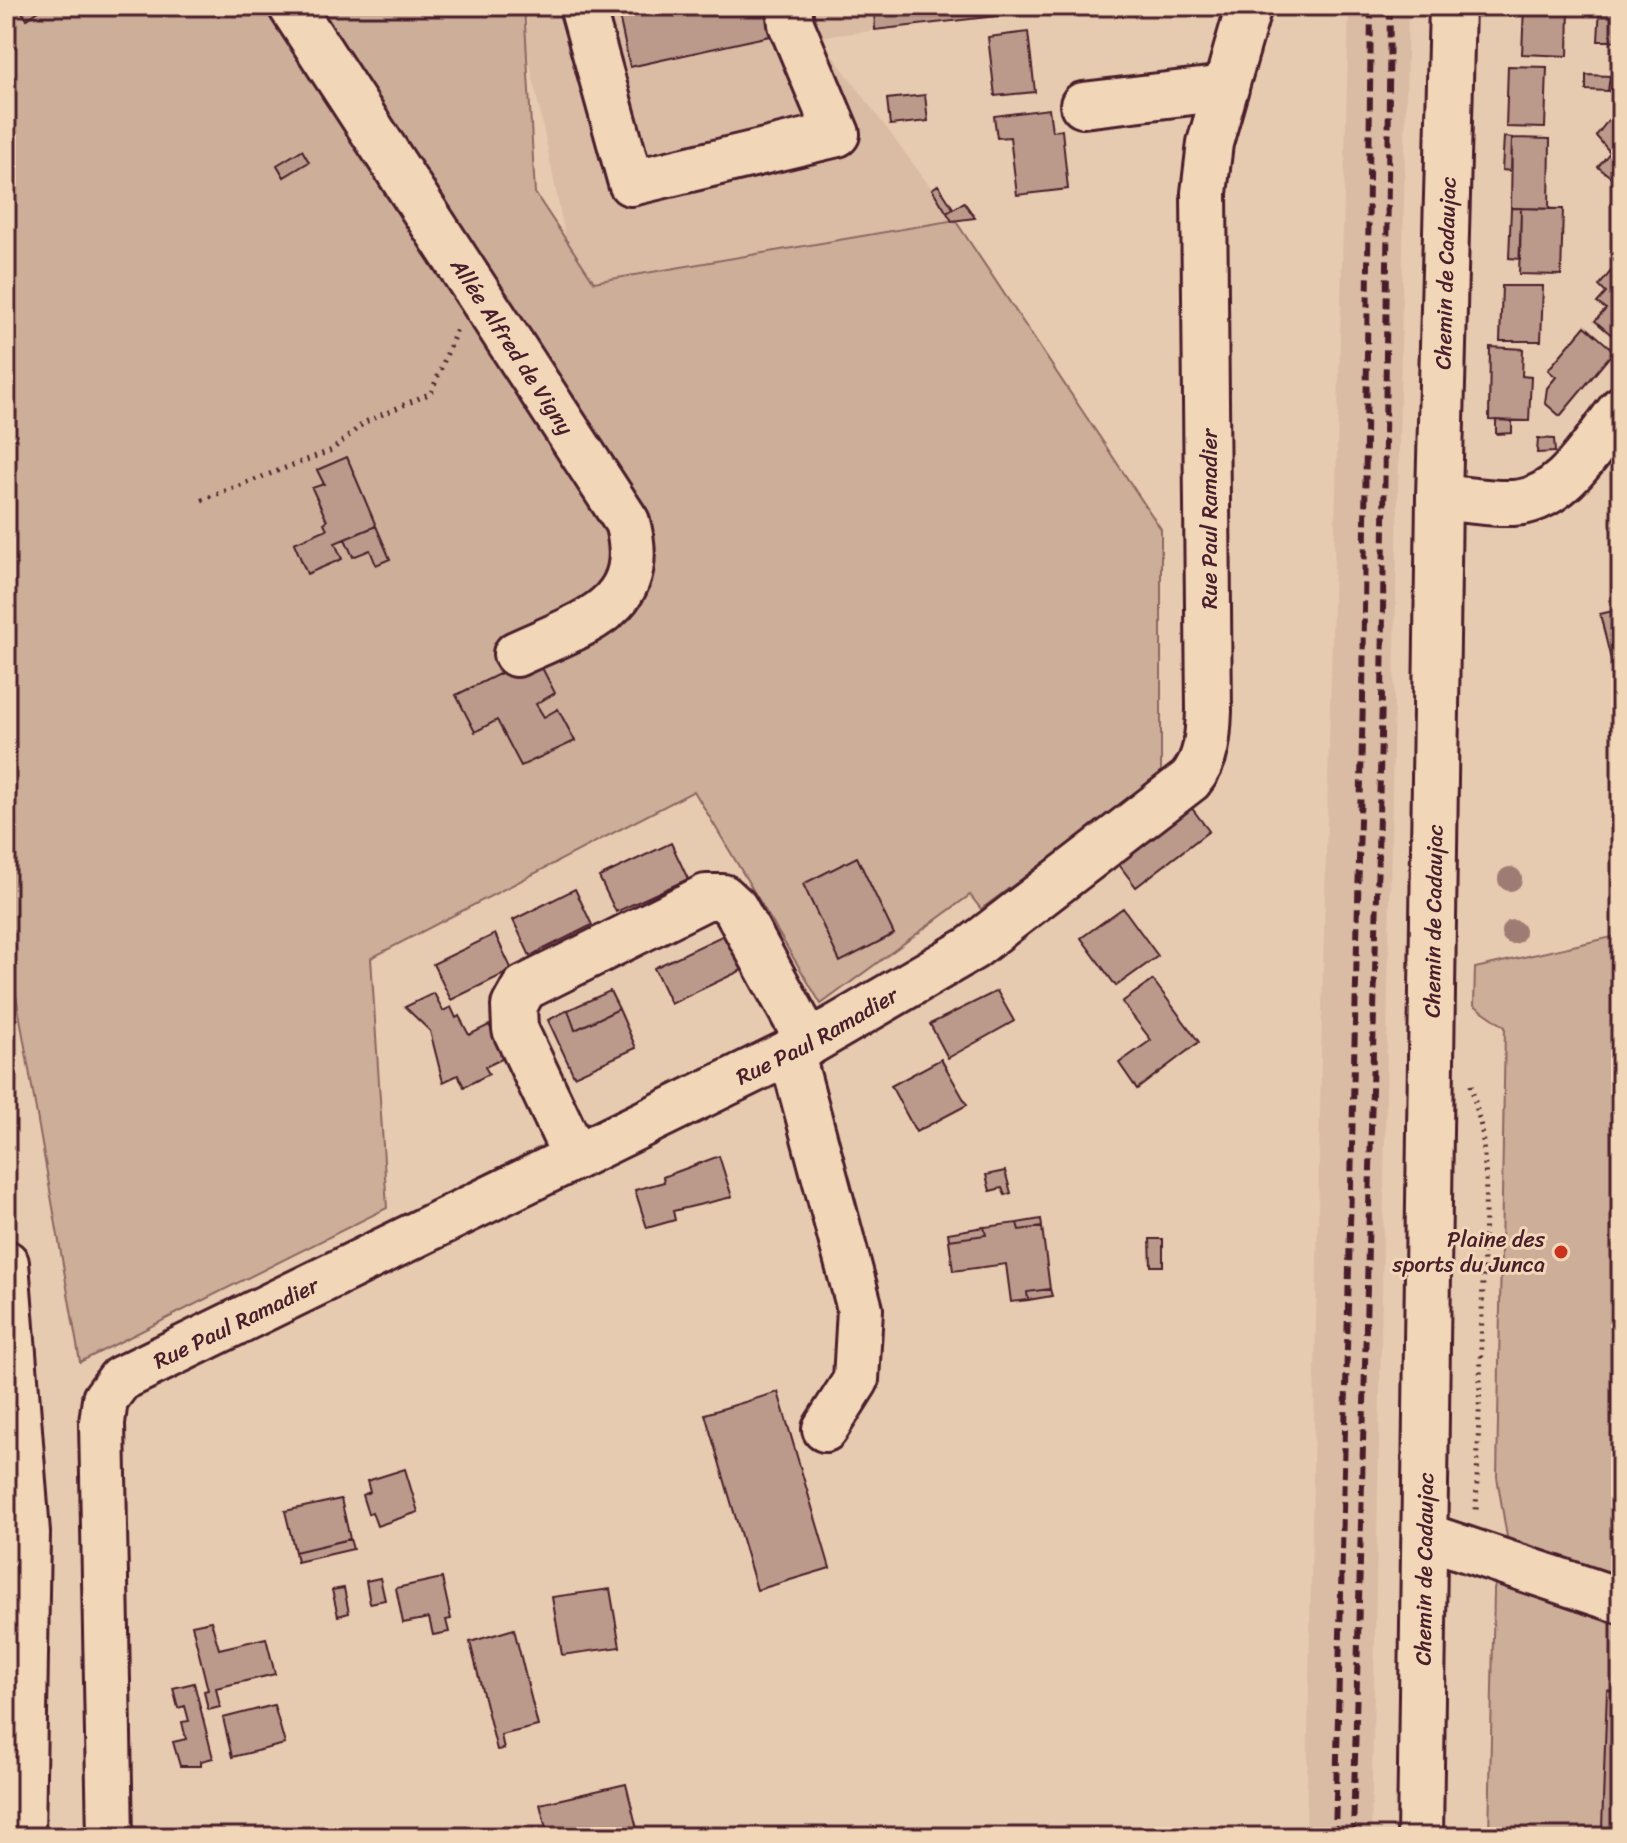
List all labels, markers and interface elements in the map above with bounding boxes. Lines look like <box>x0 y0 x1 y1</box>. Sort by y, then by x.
street label: Chemin de Cadaujac <box>1423 176 1467 370</box>
street label: Allée Alfred de Vigny <box>439 249 585 444</box>
street label: Rue Paul Ramadier <box>1190 427 1229 609</box>
street label: Chemin de Cadaujac <box>1413 824 1454 1018</box>
street label: Rue Paul Ramadier <box>729 975 907 1096</box>
place label: Plaine des sports du Junca <box>1392 1220 1546 1284</box>
marker: Plaine des sports du Junca <box>1552 1243 1570 1261</box>
street label: Rue Paul Ramadier <box>146 1265 327 1380</box>
street label: Chemin de Cadaujac <box>1403 1472 1445 1666</box>

